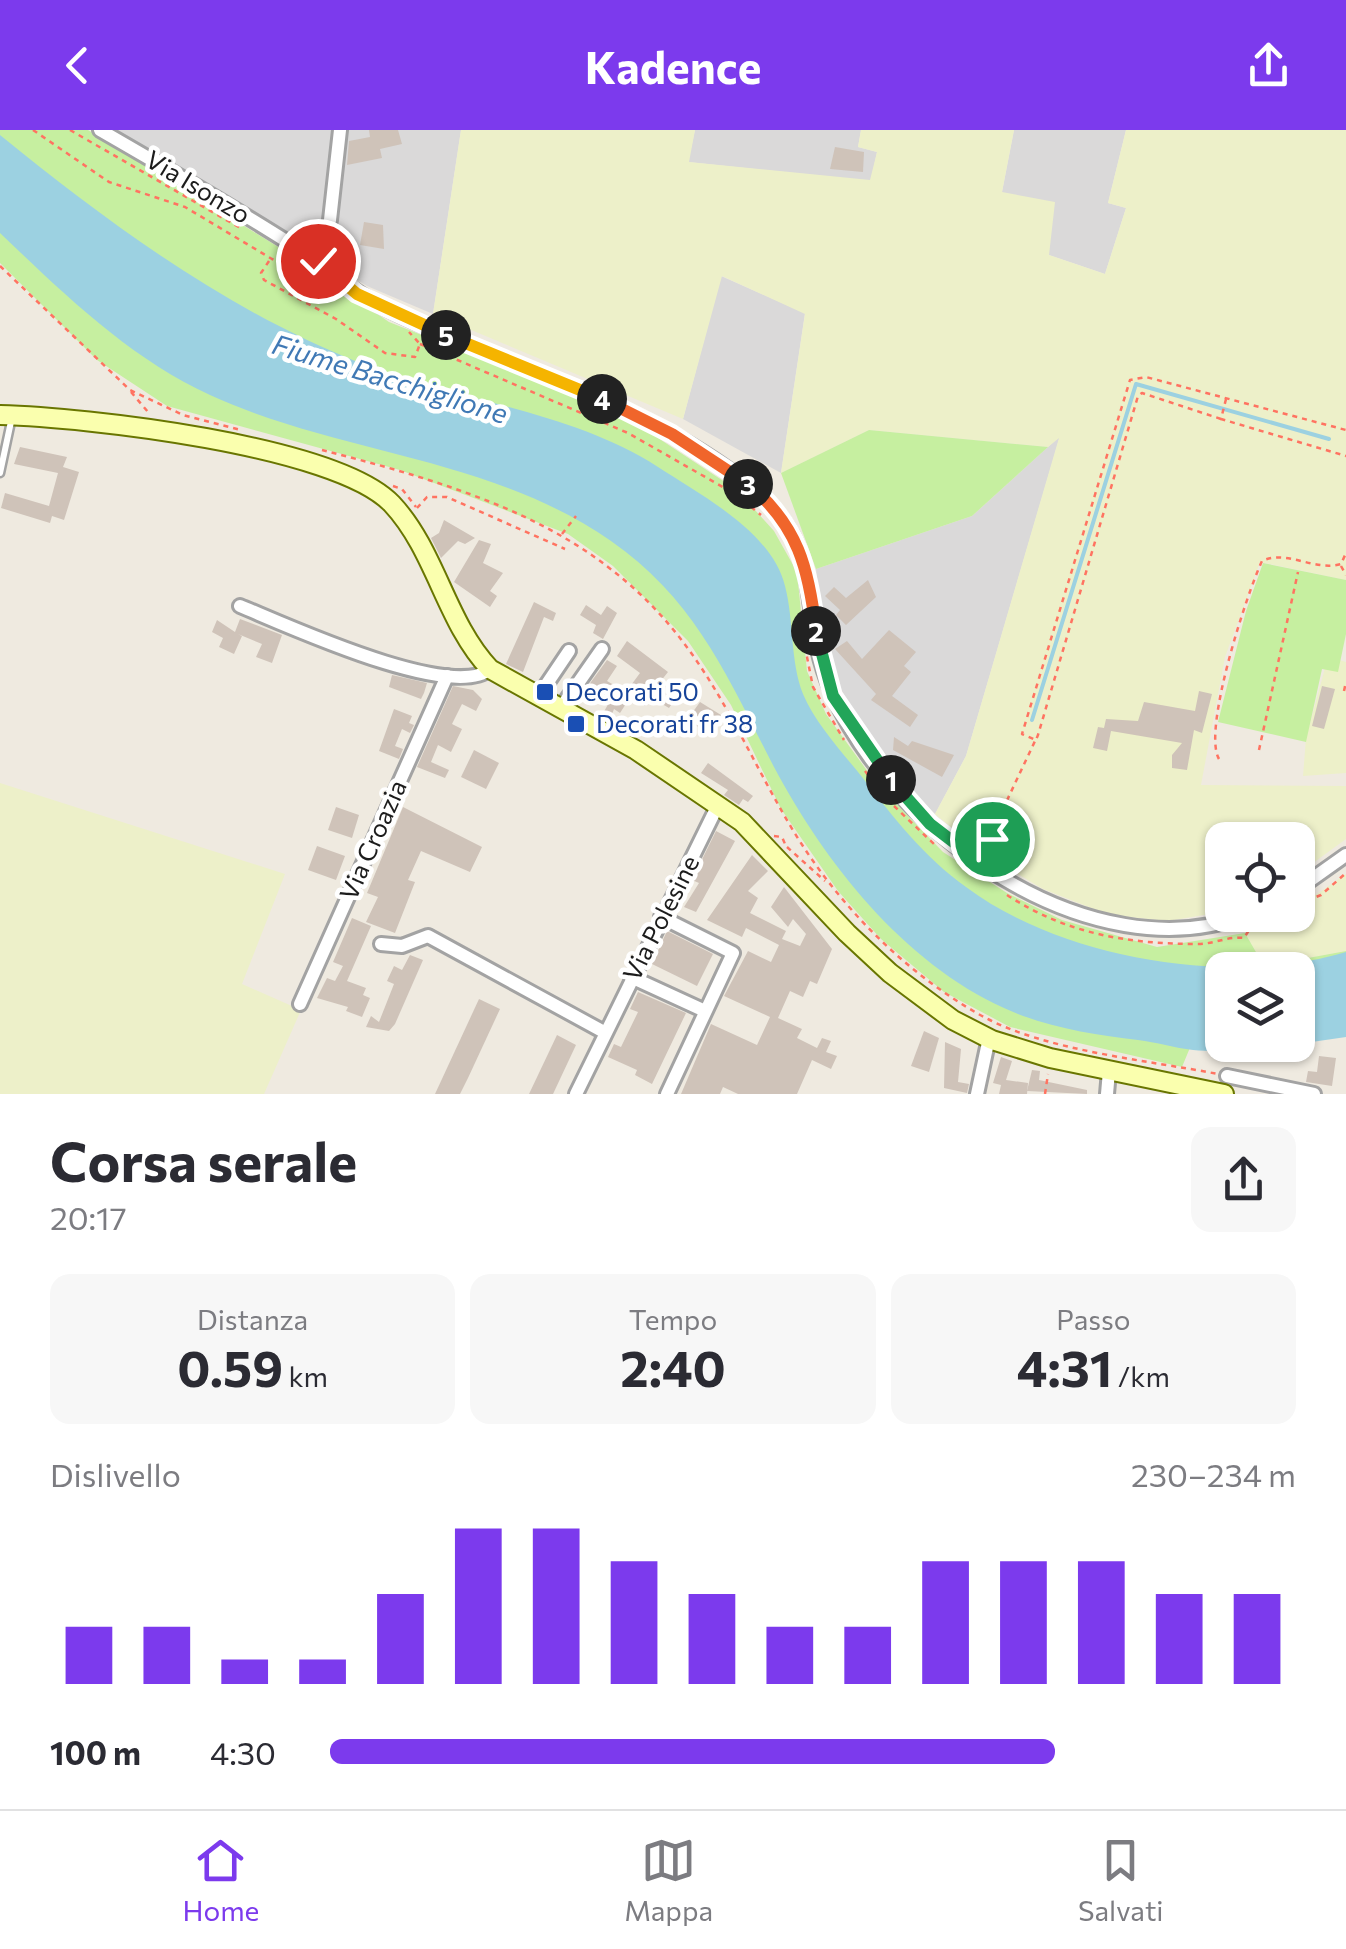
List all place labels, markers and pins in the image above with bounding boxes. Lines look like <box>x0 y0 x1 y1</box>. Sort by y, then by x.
pin <box>276 219 361 304</box>
pin: 5 <box>421 310 471 360</box>
pin: 4 <box>577 374 627 424</box>
pin: 3 <box>723 459 773 509</box>
pin: 2 <box>791 606 841 656</box>
place label: Decorati 50 <box>565 676 699 706</box>
marker: Decorati 50 <box>534 681 556 703</box>
place label: Decorati fr 38 <box>596 708 753 738</box>
marker: Decorati fr 38 <box>565 713 587 735</box>
pin: 1 <box>866 755 916 805</box>
pin <box>950 797 1035 882</box>

